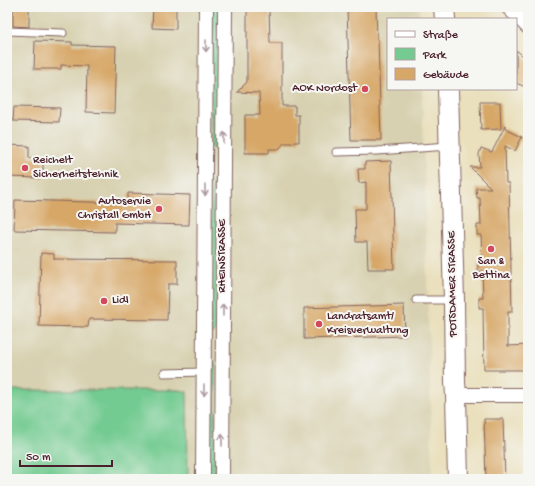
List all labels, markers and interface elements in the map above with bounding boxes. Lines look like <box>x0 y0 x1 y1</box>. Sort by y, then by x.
legend <box>387 18 517 90</box>
text: Straße <box>423 29 459 43</box>
one-way arrow <box>202 39 210 52</box>
text: Park <box>422 49 448 63</box>
text: Gebäude <box>423 69 469 83</box>
place label: AOK Nordost <box>292 82 358 96</box>
marker: AOK Nordost <box>360 84 370 94</box>
one-way arrow <box>220 132 228 145</box>
place label: Reichelt Sicherheitstehnik <box>33 154 120 182</box>
marker: Reichelt Sicherheitstehnik <box>20 163 30 173</box>
one-way arrow <box>201 183 209 196</box>
place label: Autoservie Christall GmbH <box>78 195 152 223</box>
marker: Autoservie Christall GmbH <box>154 204 164 214</box>
street label: RHEINSTRASSE <box>216 219 230 293</box>
street label: POTSDAMER STRASSE <box>445 230 461 338</box>
marker: San & Bettina <box>486 244 496 254</box>
place label: San & Bettina <box>471 255 510 283</box>
place label: Lidl <box>112 294 129 308</box>
marker: Lidl <box>99 296 109 306</box>
one-way arrow <box>219 304 227 317</box>
place label: Landratsamt/ Kreisverwaltung <box>327 310 409 338</box>
marker: Landratsamt/ Kreisverwaltung <box>314 319 324 329</box>
one-way arrow <box>200 383 208 396</box>
one-way arrow <box>218 434 226 447</box>
scale bar <box>20 442 112 468</box>
text: 50 m <box>26 451 51 465</box>

